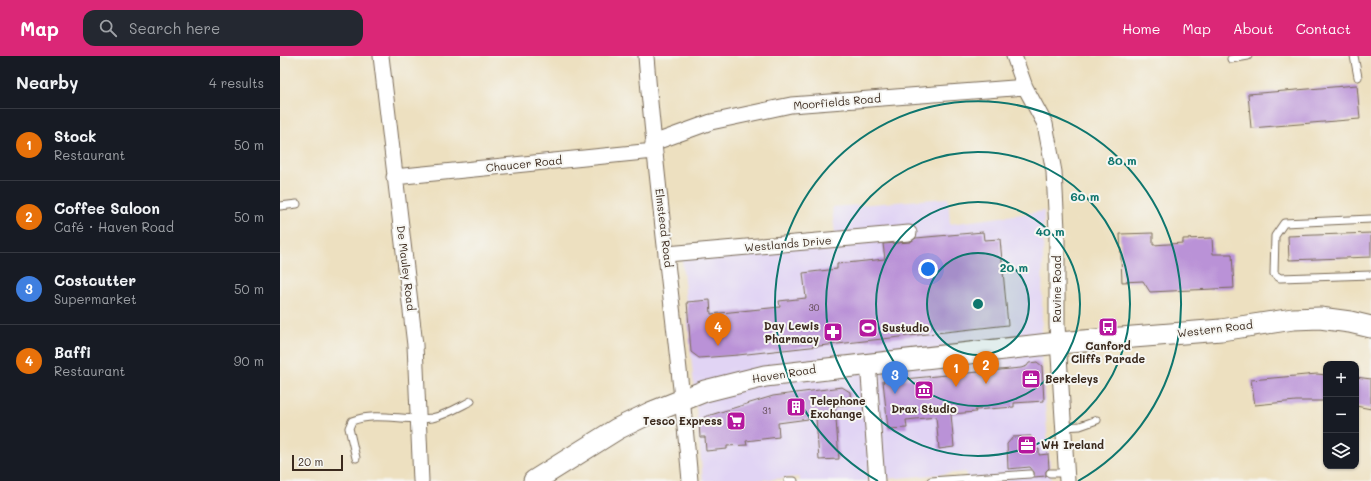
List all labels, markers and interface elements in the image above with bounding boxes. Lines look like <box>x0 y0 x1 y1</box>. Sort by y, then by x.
search box <box>83 10 363 46</box>
text: Map <box>20 16 59 41</box>
icon: search <box>97 17 119 39</box>
text: Search here <box>129 18 220 38</box>
text: Home <box>1122 19 1160 38</box>
text: Map <box>1182 19 1211 38</box>
text: About <box>1233 19 1274 38</box>
text: Contact <box>1296 19 1351 38</box>
text: Nearby <box>16 71 78 93</box>
text: 4 results <box>209 74 264 91</box>
street label: Moorfields Road <box>793 90 881 113</box>
text: Stock <box>54 126 96 146</box>
text: 1 <box>26 136 32 153</box>
text: 50 m <box>234 136 264 153</box>
text: Restaurant <box>54 146 125 163</box>
street label: Chaucer Road <box>485 152 563 175</box>
text: 80 m <box>1107 152 1137 168</box>
street label: Elmstead Road <box>652 188 677 268</box>
text: 60 m <box>1071 188 1099 204</box>
text: Coffee Saloon <box>54 198 160 218</box>
text: 2 <box>25 208 33 225</box>
text: 50 m <box>234 208 264 225</box>
text: Café · Haven Road <box>54 218 174 235</box>
text: 40 m <box>1035 223 1065 239</box>
street label: De Mauley Road <box>394 224 419 311</box>
street label: Westlands Drive <box>744 232 832 255</box>
street label: Ravine Road <box>1049 256 1064 322</box>
your location <box>918 259 938 279</box>
text: 20 m <box>1000 259 1028 275</box>
text: Costcutter <box>54 270 136 290</box>
text: 3 <box>25 280 33 297</box>
text: 50 m <box>234 280 264 297</box>
text: Supermarket <box>54 290 137 307</box>
centre of rings <box>971 297 985 311</box>
house number: 30 <box>809 302 820 313</box>
pin: 4 <box>705 313 731 346</box>
bus stop icon: Canford Cliffs Parade <box>1097 316 1119 338</box>
street label: Western Road <box>1176 316 1254 341</box>
sports icon: Sustudio <box>857 317 879 339</box>
place label: Day Lewis Pharmacy <box>764 318 819 346</box>
place label: Sustudio <box>882 320 930 335</box>
pharmacy icon: Day Lewis Pharmacy <box>822 321 844 343</box>
place label: Canford Cliffs Parade <box>1071 338 1145 366</box>
text: Baffi <box>54 342 91 362</box>
pin: 2 <box>973 351 999 384</box>
text: 4 <box>25 352 33 369</box>
text: 90 m <box>234 352 264 369</box>
pin: 1 <box>943 354 969 387</box>
street label: Haven Road <box>751 361 817 386</box>
pin: 3 <box>882 361 908 394</box>
map controls <box>1323 361 1359 469</box>
button: + <box>1323 361 1359 397</box>
text: Restaurant <box>54 362 125 379</box>
office icon: Berkeleys <box>1020 368 1042 390</box>
place label: Berkeleys <box>1045 371 1099 386</box>
museum icon: Drax Studio <box>913 379 935 401</box>
place label: Telephone Exchange <box>810 393 866 421</box>
building icon: Telephone Exchange <box>785 396 807 418</box>
button: − <box>1323 397 1359 433</box>
place label: Drax Studio <box>891 401 957 416</box>
house number: 31 <box>762 405 772 416</box>
supermarket icon: Tesco Express <box>725 410 747 432</box>
place label: Tesco Express <box>643 413 722 428</box>
button: layers <box>1323 433 1359 469</box>
office icon: WH Ireland <box>1016 434 1038 456</box>
place label: WH Ireland <box>1041 437 1104 452</box>
scale bar <box>292 453 343 472</box>
text: 20 m <box>298 454 323 469</box>

